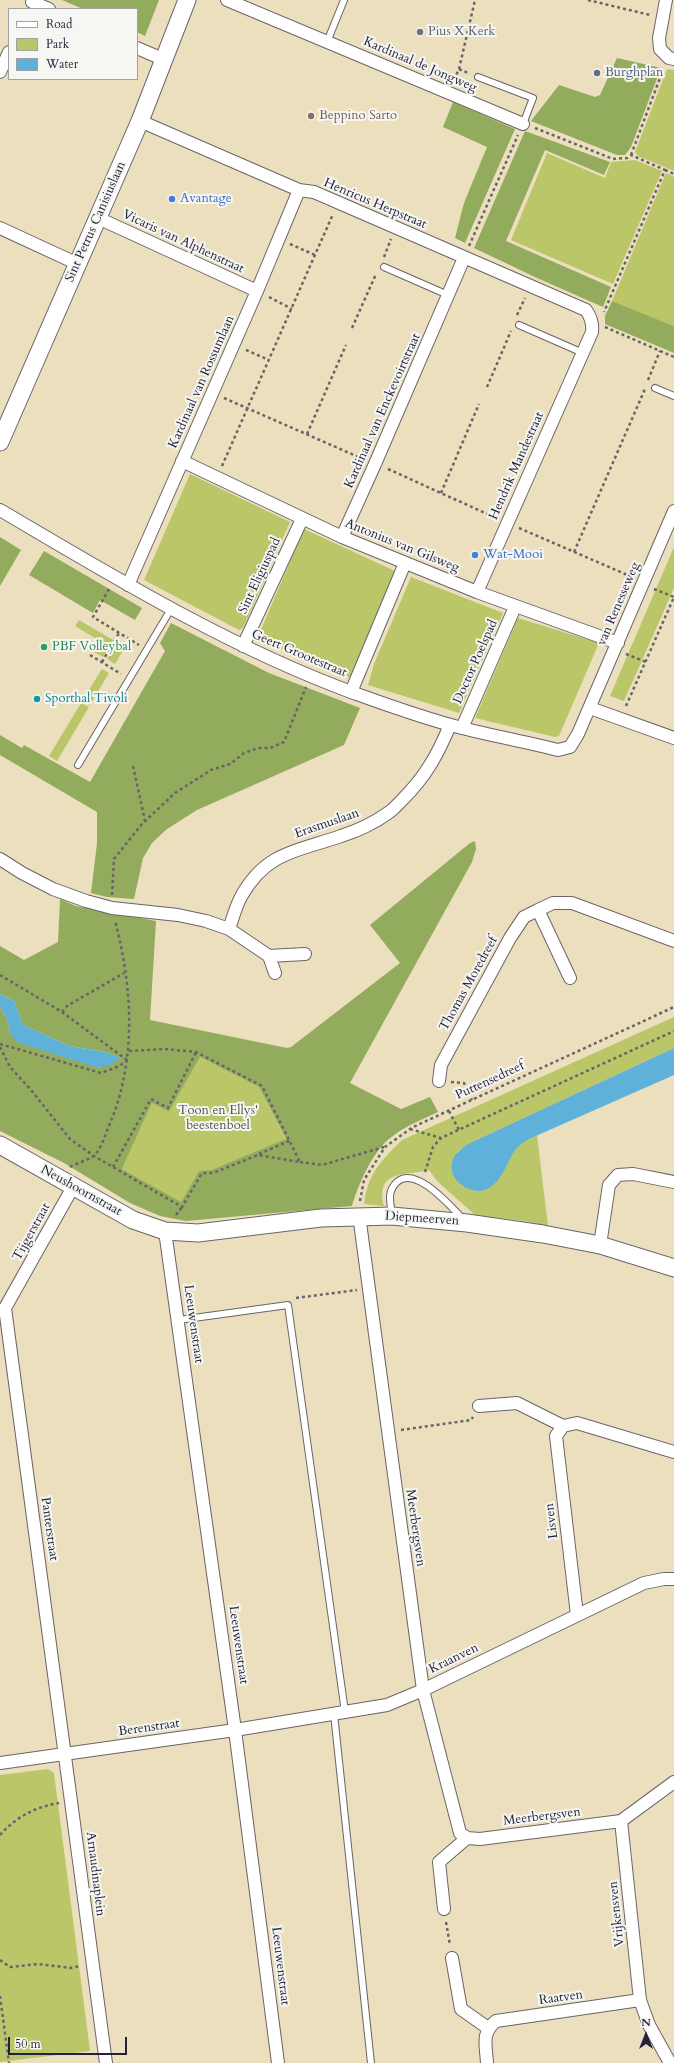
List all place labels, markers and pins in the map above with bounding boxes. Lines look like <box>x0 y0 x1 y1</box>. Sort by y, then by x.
place label: Pius X Kerk <box>428 24 495 40</box>
marker: Pius X Kerk <box>415 27 425 37</box>
place label: Burghplan <box>605 65 663 81</box>
marker: Burghplan <box>592 68 602 78</box>
place label: Beppino Sarto <box>319 108 397 124</box>
marker: Beppino Sarto <box>306 111 316 121</box>
place label: Avantage <box>180 191 232 207</box>
marker: Avantage <box>167 194 177 204</box>
place label: Wat-Mooi <box>483 547 543 563</box>
marker: Wat-Mooi <box>470 550 480 560</box>
place label: PBF Volleybal <box>52 639 131 655</box>
marker: PBF Volleybal <box>39 642 49 652</box>
place label: Sporthal Tivoli <box>45 691 128 707</box>
marker: Sporthal Tivoli <box>32 694 42 704</box>

